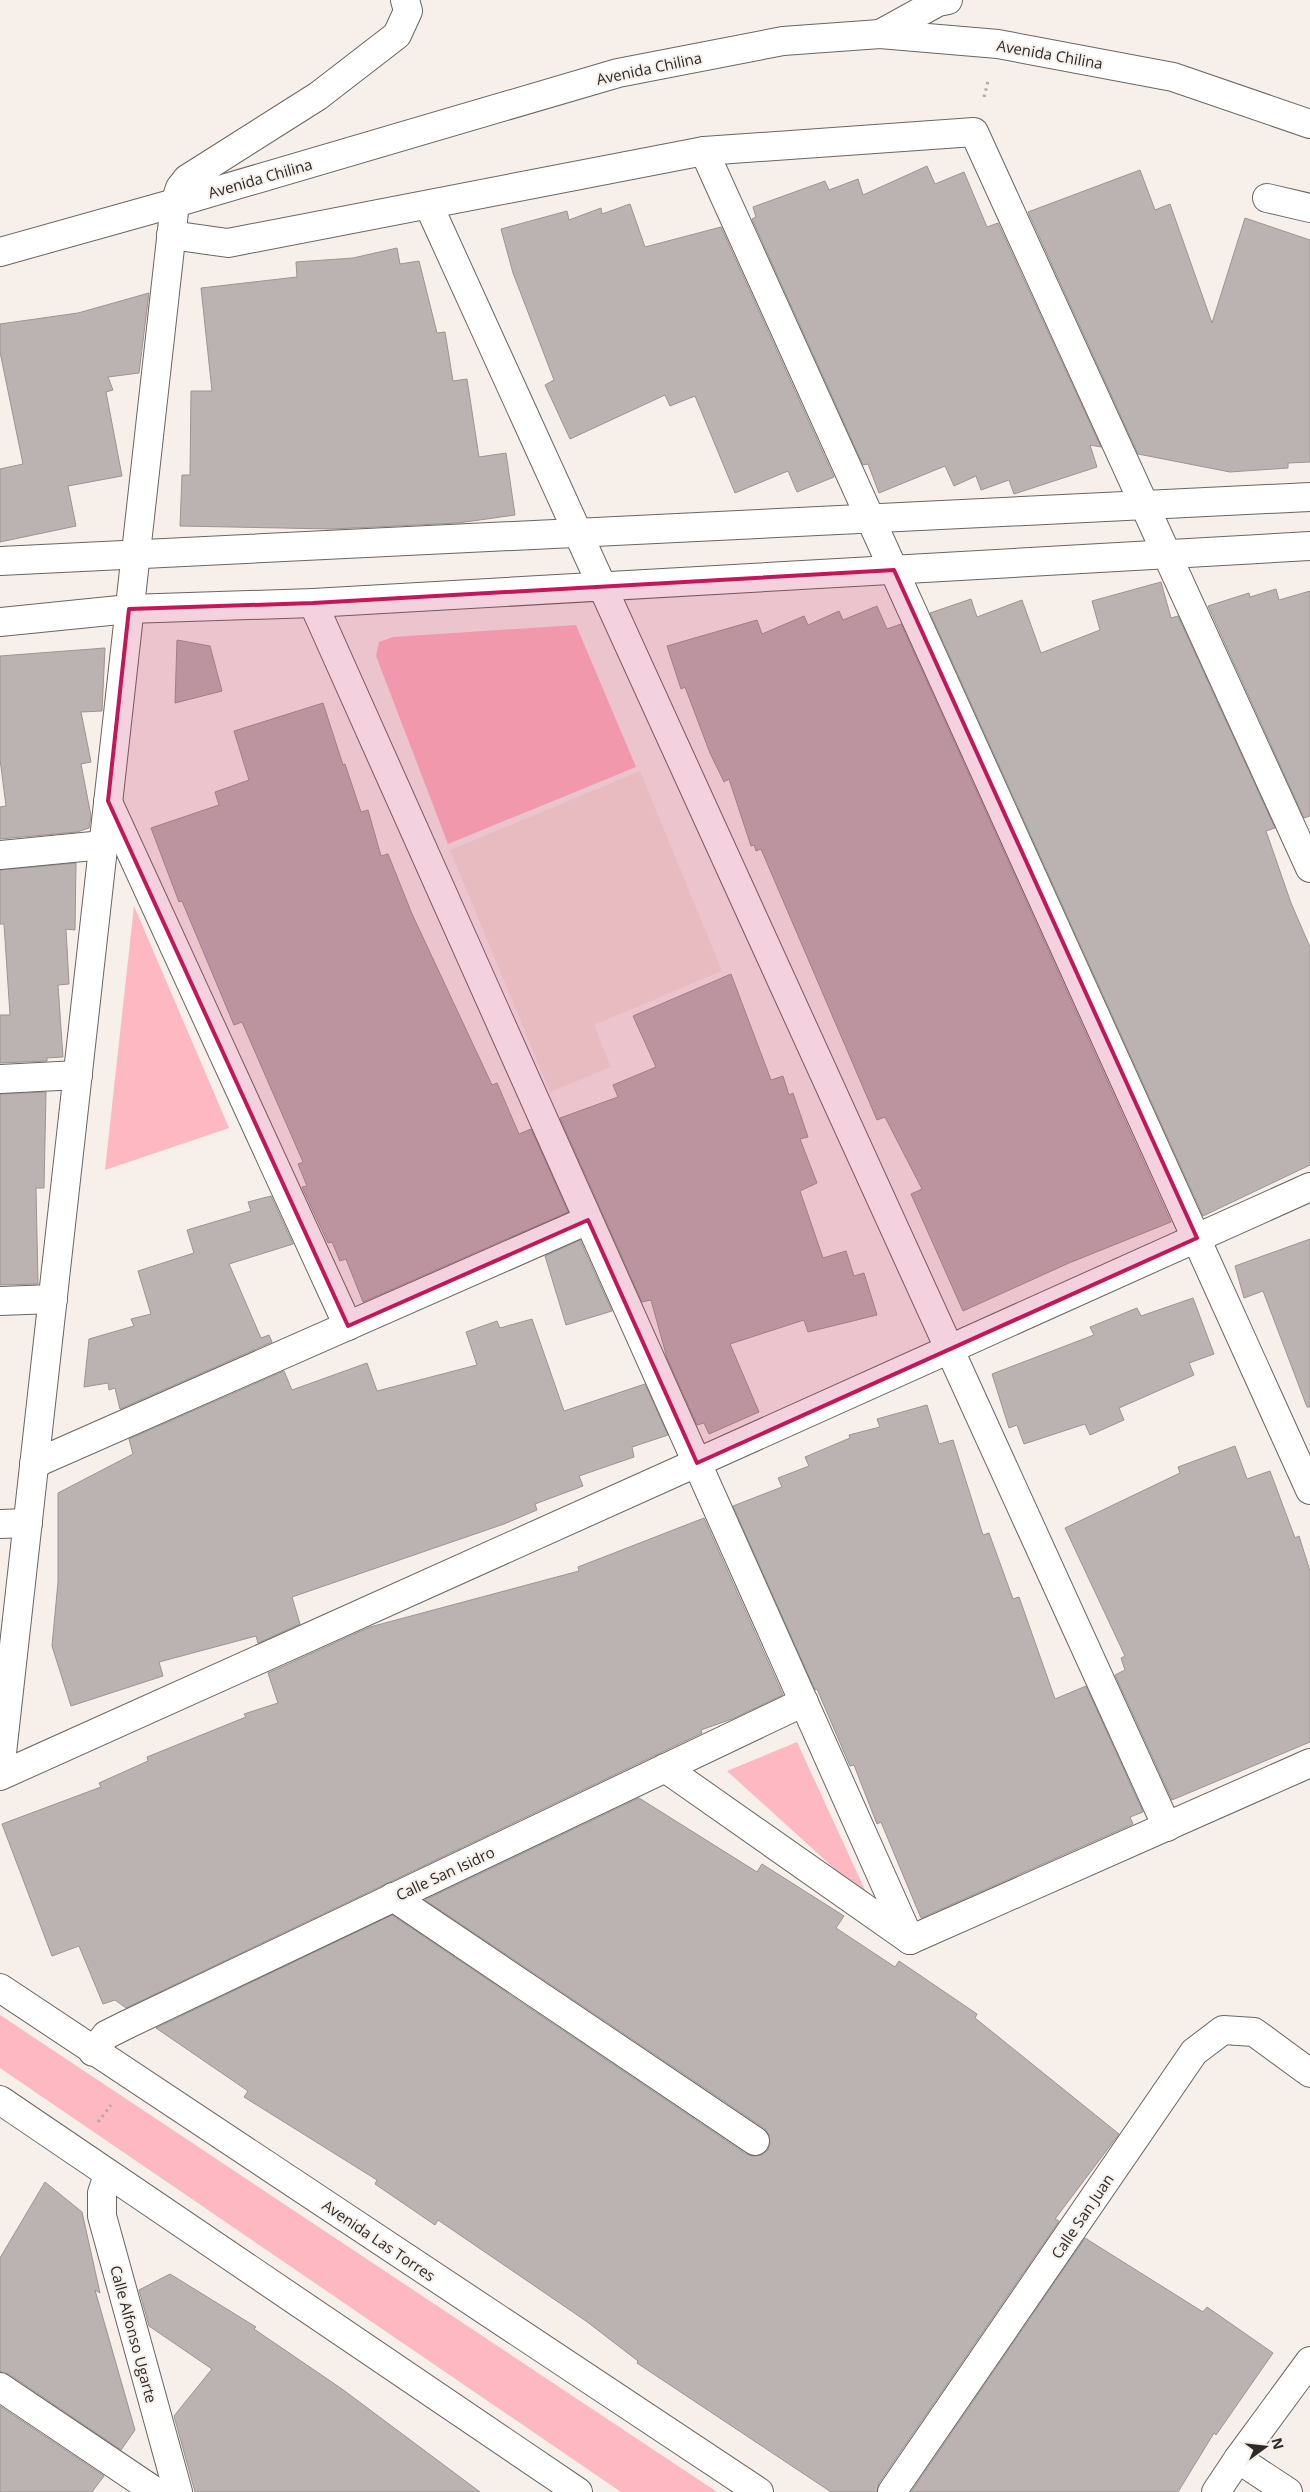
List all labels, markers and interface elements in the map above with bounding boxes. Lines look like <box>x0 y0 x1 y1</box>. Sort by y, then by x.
street label: Avenida Chilina <box>995 35 1105 73</box>
street label: Avenida Chilina <box>594 47 704 89</box>
street label: Avenida Chilina <box>206 154 314 202</box>
street label: Calle San Isidro <box>392 1841 498 1905</box>
street label: Calle San Juan <box>1046 2170 1118 2262</box>
street label: Avenida Las Torres <box>319 2195 439 2285</box>
street label: Calle Alfonso Ugarte <box>106 2263 162 2405</box>
north arrow <box>1240 2422 1290 2472</box>
text: N <box>1267 2436 1289 2451</box>

